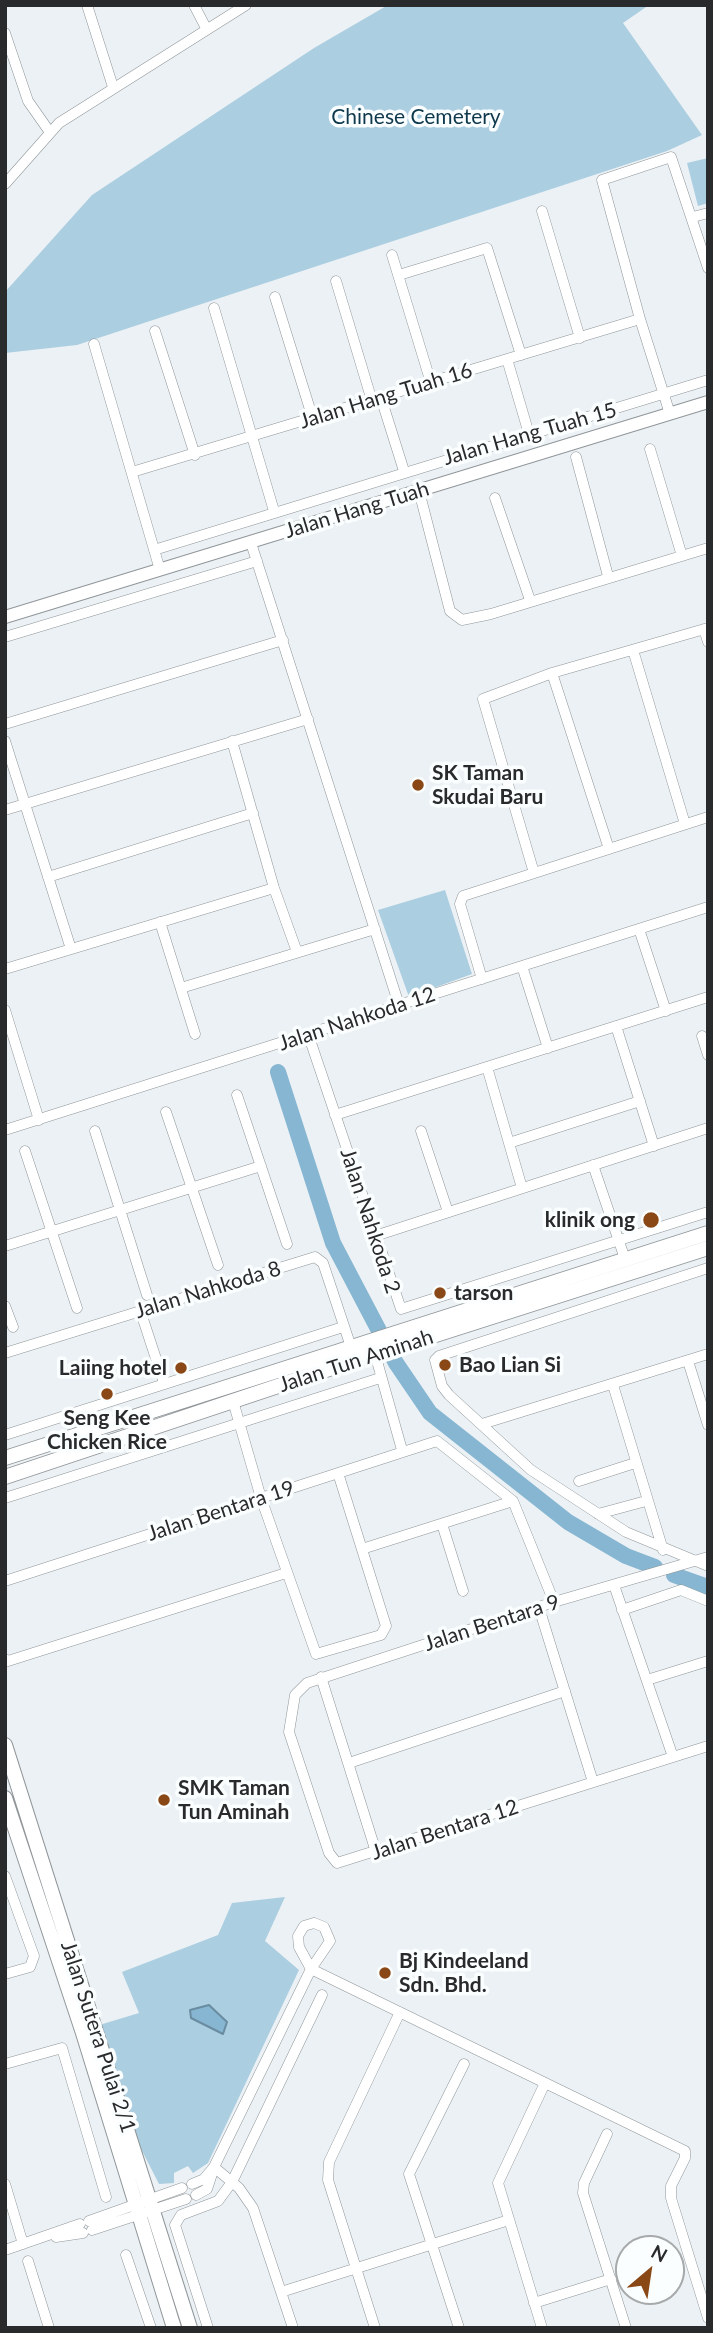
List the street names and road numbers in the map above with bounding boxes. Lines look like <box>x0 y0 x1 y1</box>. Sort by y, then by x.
street label: Jalan Hang Tuah 16 <box>297 358 475 434</box>
street label: Jalan Hang Tuah 15 <box>440 397 620 471</box>
street label: Jalan Hang Tuah <box>282 476 432 544</box>
street label: Jalan Nahkoda 12 <box>276 982 438 1056</box>
street label: Jalan Nahkoda 2 <box>335 1145 405 1297</box>
street label: Jalan Nahkoda 8 <box>132 1256 284 1324</box>
street label: Jalan Tun Aminah <box>276 1324 436 1398</box>
street label: Jalan Bentara 19 <box>144 1475 298 1547</box>
street label: Jalan Bentara 9 <box>421 1589 563 1657</box>
street label: Jalan Bentara 12 <box>368 1794 522 1866</box>
street label: Jalan Sutera Pulai 2/1 <box>55 1938 141 2136</box>

